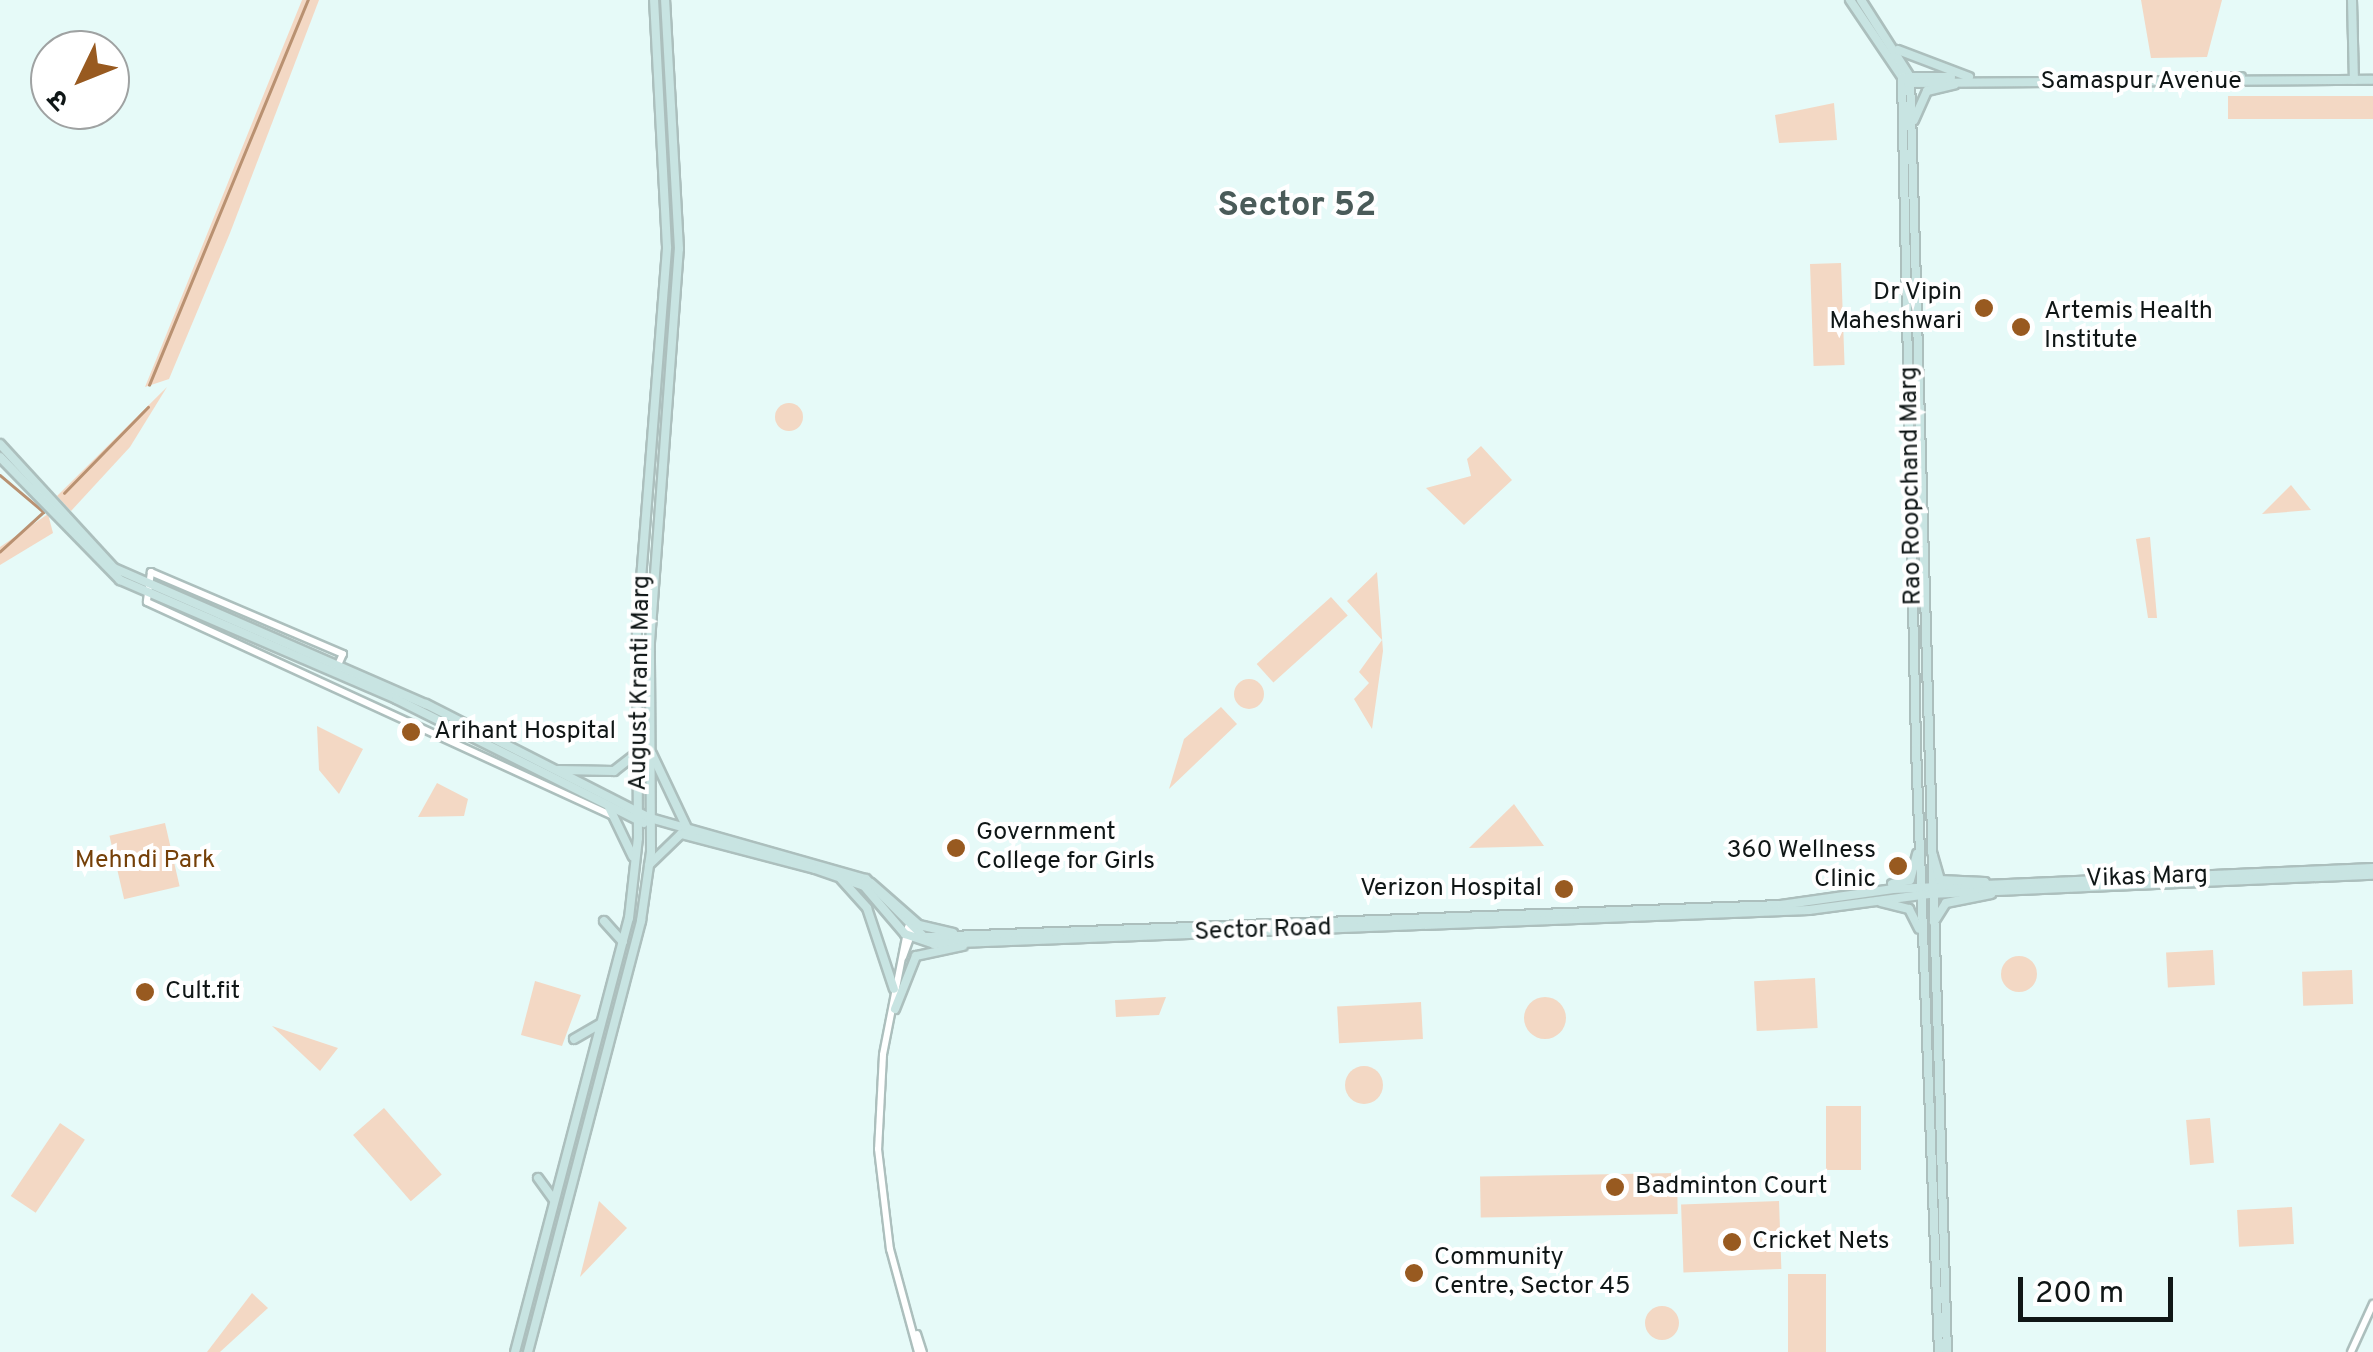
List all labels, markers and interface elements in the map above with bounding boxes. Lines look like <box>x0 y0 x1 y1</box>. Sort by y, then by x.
north arrow <box>30 30 130 130</box>
street label: Samaspur Avenue <box>2040 67 2242 97</box>
text: उ <box>41 81 78 117</box>
district label: Sector 52 <box>1218 185 1376 227</box>
place label: Dr Vipin Maheshwari <box>1829 279 1962 338</box>
marker: Dr Vipin Maheshwari <box>1971 295 1997 321</box>
place label: Artemis Health Institute <box>2044 298 2213 357</box>
marker: Artemis Health Institute <box>2008 314 2034 340</box>
street label: Rao Roopchand Marg <box>1895 366 1929 606</box>
street label: August Kranti Marg <box>624 575 658 791</box>
place label: Arihant Hospital <box>434 717 616 747</box>
marker: Arihant Hospital <box>398 719 424 745</box>
place label: Government College for Girls <box>976 819 1155 878</box>
marker: Government College for Girls <box>945 837 967 859</box>
place label: 360 Wellness Clinic <box>1726 837 1876 896</box>
park label: Mehndi Park <box>75 846 215 876</box>
marker: 360 Wellness Clinic <box>1885 853 1911 879</box>
street label: Vikas Marg <box>2085 861 2209 895</box>
place label: Verizon Hospital <box>1360 874 1542 904</box>
marker: Verizon Hospital <box>1551 876 1577 902</box>
street label: Sector Road <box>1194 914 1332 948</box>
place label: Cult.fit <box>165 977 240 1007</box>
marker: Cult.fit <box>134 981 156 1003</box>
place label: Badminton Court <box>1635 1172 1827 1202</box>
marker: Badminton Court <box>1604 1176 1626 1198</box>
place label: Cricket Nets <box>1752 1227 1890 1257</box>
marker: Cricket Nets <box>1721 1231 1743 1253</box>
place label: Community Centre, Sector 45 <box>1434 1244 1630 1303</box>
scale bar <box>2023 1257 2178 1319</box>
marker: Community Centre, Sector 45 <box>1403 1262 1425 1284</box>
text: 200 m <box>2035 1276 2124 1313</box>

